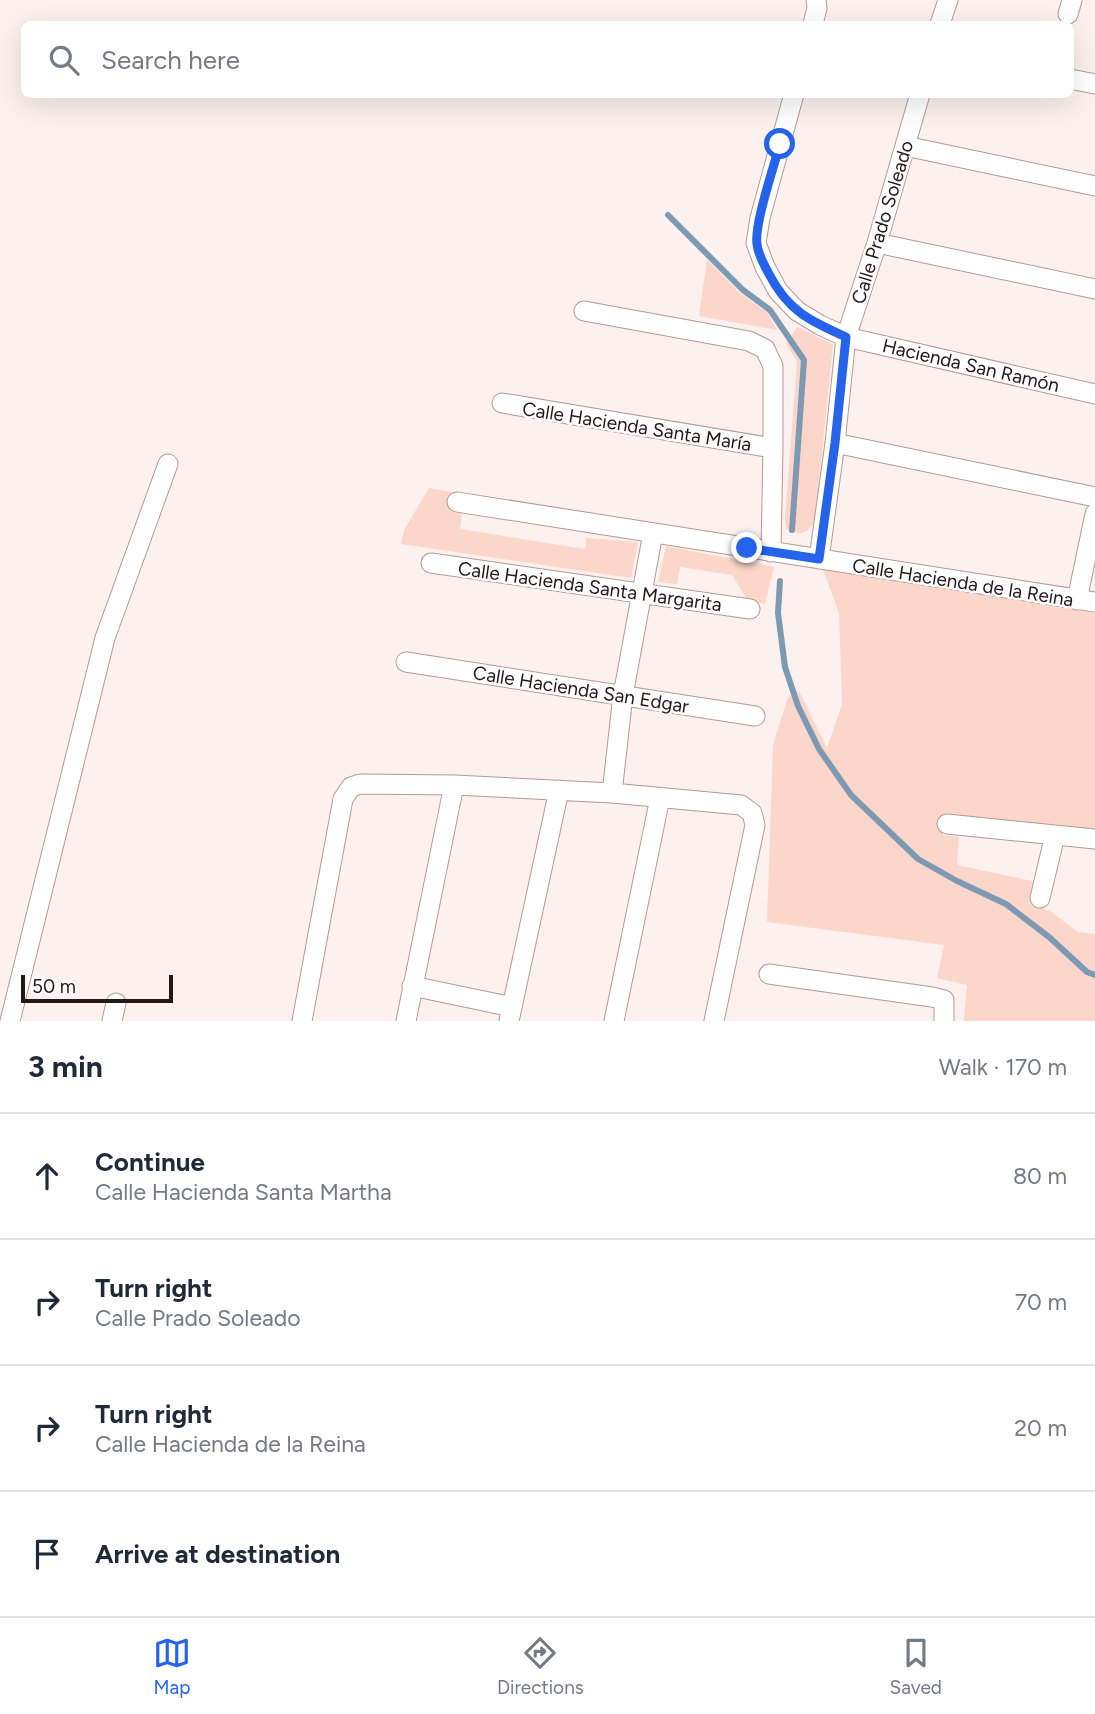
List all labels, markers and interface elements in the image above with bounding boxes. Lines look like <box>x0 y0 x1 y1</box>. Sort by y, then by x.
search box <box>21 21 1074 98</box>
icon: search <box>45 41 83 79</box>
text: Search here <box>101 44 240 76</box>
route start <box>764 128 795 159</box>
street label: Calle Prado Soleado <box>847 138 918 307</box>
street label: Hacienda San Ramón <box>880 334 1062 397</box>
street label: Calle Hacienda Santa María <box>521 397 753 456</box>
route end <box>731 532 762 563</box>
street label: Calle Hacienda de la Reina <box>851 554 1075 611</box>
street label: Calle Hacienda Santa Margarita <box>457 557 723 616</box>
street label: Calle Hacienda San Edgar <box>471 661 691 718</box>
scale bar <box>21 972 173 1004</box>
text: 50 m <box>32 975 76 998</box>
text: 3 min <box>28 1048 103 1085</box>
text: Walk · 170 m <box>939 1053 1067 1081</box>
text: Continue <box>95 1146 205 1178</box>
icon: ahead <box>28 1157 66 1195</box>
text: 80 m <box>1013 1162 1067 1190</box>
text: Calle Hacienda Santa Martha <box>95 1178 392 1206</box>
text: Turn right <box>95 1272 212 1304</box>
icon: right <box>28 1283 66 1321</box>
text: 70 m <box>1015 1288 1067 1316</box>
text: Calle Prado Soleado <box>95 1304 301 1332</box>
text: Turn right <box>95 1398 212 1430</box>
icon: right <box>28 1409 66 1447</box>
text: 20 m <box>1014 1414 1067 1442</box>
text: Calle Hacienda de la Reina <box>95 1430 366 1458</box>
icon: arrive <box>28 1535 66 1573</box>
text: Arrive at destination <box>95 1538 340 1570</box>
tab: Map <box>153 1634 191 1699</box>
tab: Directions <box>497 1634 584 1699</box>
tab: Saved <box>890 1634 942 1699</box>

